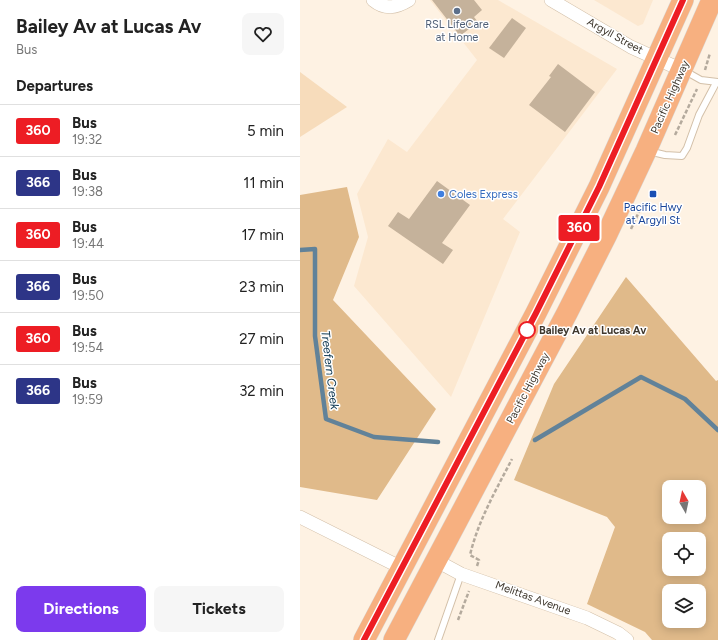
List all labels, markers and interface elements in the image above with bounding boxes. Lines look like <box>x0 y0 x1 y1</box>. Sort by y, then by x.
marker: RSL LifeCare at Home <box>452 6 462 16</box>
button: heart <box>242 13 284 55</box>
text: Bailey Av at Lucas Av <box>16 15 201 38</box>
street label: Argyll Street <box>585 15 645 57</box>
place label: RSL LifeCare at Home <box>425 18 489 44</box>
text: Bus <box>16 42 37 57</box>
street label: Pacific Highway <box>648 58 692 136</box>
text: Departures <box>16 77 93 95</box>
text: Bus <box>72 114 97 132</box>
text: 360 <box>26 122 50 139</box>
text: 5 min <box>247 122 284 140</box>
text: 19:32 <box>72 132 102 147</box>
text: Bus <box>72 166 97 184</box>
text: 366 <box>26 174 50 191</box>
text: 11 min <box>243 174 284 192</box>
text: 19:38 <box>72 184 103 199</box>
place label: Coles Express <box>449 188 518 201</box>
marker: Coles Express <box>436 189 446 199</box>
marker: Pacific Hwy at Argyll St <box>648 189 658 199</box>
place label: Pacific Hwy at Argyll St <box>624 201 682 227</box>
line badge: 360 <box>556 215 602 241</box>
text: Bus <box>72 218 97 236</box>
text: 360 <box>567 219 591 236</box>
text: 360 <box>26 226 50 243</box>
text: 17 min <box>241 226 284 244</box>
text: 19:44 <box>72 236 104 251</box>
text: Bus <box>72 270 97 288</box>
text: 366 <box>26 278 50 295</box>
text: 23 min <box>239 278 284 296</box>
text: 19:50 <box>72 288 104 303</box>
marker: Bailey Av at Lucas Av <box>518 321 536 339</box>
text: Bus <box>72 322 97 340</box>
place label: Bailey Av at Lucas Av <box>539 324 647 337</box>
text: 360 <box>26 330 50 347</box>
text: 27 min <box>239 330 284 348</box>
water label: Treefern Creek <box>318 330 342 412</box>
text: 19:54 <box>72 340 104 355</box>
street label: Pacific Highway <box>504 350 552 426</box>
text: Bus <box>72 374 97 392</box>
text: 366 <box>26 382 50 399</box>
text: 32 min <box>239 382 284 400</box>
text: 19:59 <box>72 392 103 407</box>
north arrow <box>662 480 706 524</box>
map controls <box>662 480 706 628</box>
button: locate <box>662 532 706 576</box>
street label: Melittas Avenue <box>494 578 572 618</box>
button: layers <box>662 584 706 628</box>
button: Directions <box>16 586 146 632</box>
button: Tickets <box>154 586 284 632</box>

